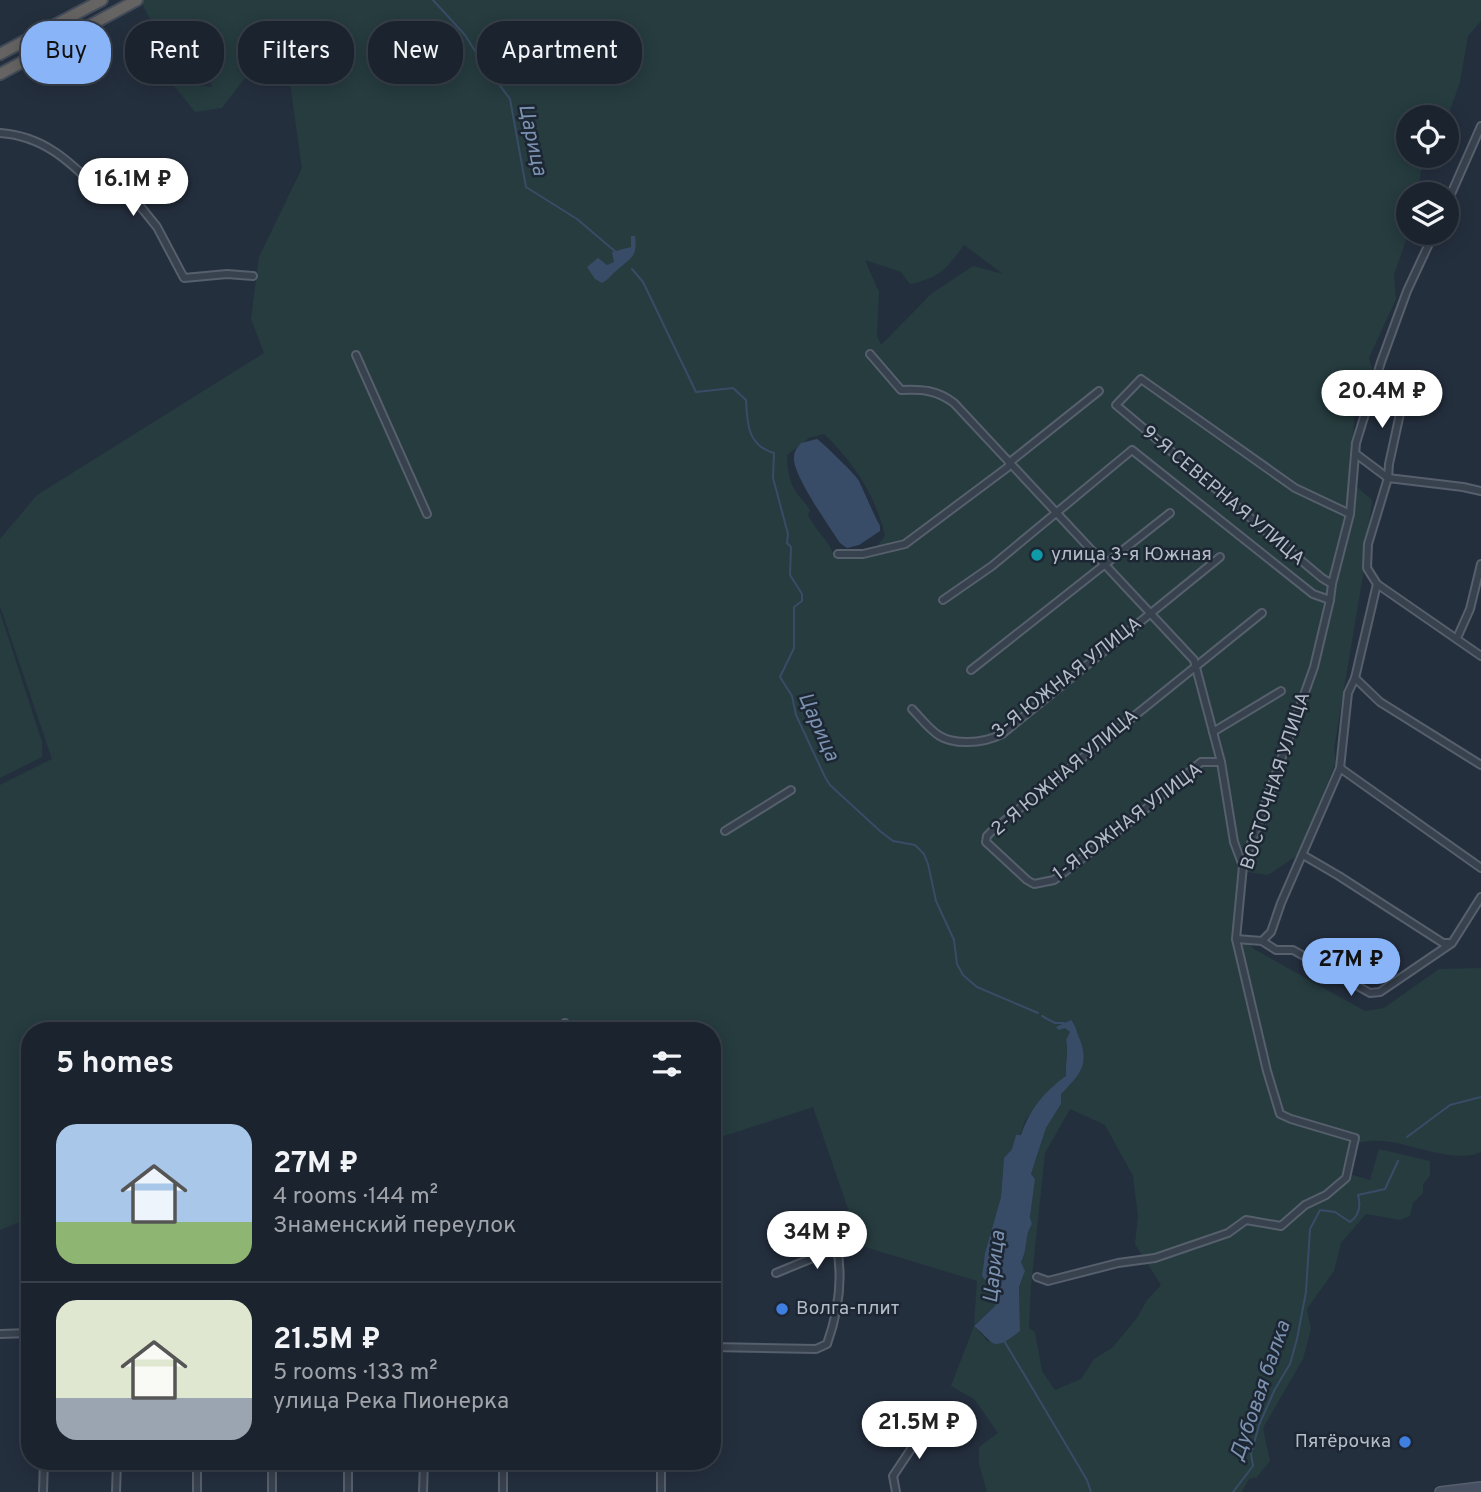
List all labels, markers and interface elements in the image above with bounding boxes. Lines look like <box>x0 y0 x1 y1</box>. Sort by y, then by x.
chip: Buy <box>21 21 111 84</box>
chip: Rent <box>125 21 224 84</box>
chip: Filters <box>238 21 354 84</box>
chip: New <box>368 21 463 84</box>
chip: Apartment <box>477 21 642 84</box>
water label: Царица <box>511 102 553 178</box>
map controls <box>1396 105 1459 245</box>
button: locate <box>1396 105 1459 168</box>
pin: 16.1M ₽ <box>68 158 198 218</box>
text: 16.1M ₽ <box>94 166 172 195</box>
button: layers <box>1396 182 1459 245</box>
pin: 20.4M ₽ <box>1317 370 1447 430</box>
text: 20.4M ₽ <box>1337 378 1427 407</box>
street label: 9-Я СЕВЕРНАЯ УЛИЦА <box>1136 421 1310 571</box>
place label: улица 3-я Южная <box>1051 543 1212 567</box>
marker: улица 3-я Южная <box>1029 547 1045 563</box>
street label: 3-Я ЮЖНАЯ УЛИЦА <box>987 612 1147 744</box>
water label: Царица <box>791 688 845 766</box>
street label: ВОСТОЧНАЯ УЛИЦА <box>1236 689 1316 873</box>
street label: 2-Я ЮЖНАЯ УЛИЦА <box>987 704 1143 842</box>
street label: 1-Я ЮЖНАЯ УЛИЦА <box>1049 758 1207 886</box>
pin: 27M ₽ <box>1302 939 1400 998</box>
text: 27M ₽ <box>1318 946 1384 975</box>
icon: filters <box>648 1045 686 1083</box>
text: 5 homes <box>56 1046 174 1083</box>
text: 27M ₽ <box>273 1146 359 1183</box>
icon: home <box>112 1152 196 1236</box>
text: 4 rooms · 144 m² <box>273 1183 438 1212</box>
text: Знаменский переулок <box>273 1212 516 1241</box>
pin: 34M ₽ <box>768 1212 866 1271</box>
text: 34M ₽ <box>783 1219 851 1248</box>
water label: Царица <box>978 1229 1012 1305</box>
place label: Волга-плит <box>796 1297 900 1321</box>
marker: Волга-плит <box>774 1301 790 1317</box>
water label: Дубовая балка <box>1224 1317 1298 1465</box>
text: 21.5M ₽ <box>273 1322 381 1359</box>
icon: home <box>112 1328 196 1412</box>
text: 5 rooms · 133 m² <box>273 1359 438 1388</box>
text: улица Река Пионерка <box>273 1388 509 1417</box>
pin: 21.5M ₽ <box>854 1402 984 1461</box>
text: 21.5M ₽ <box>878 1409 960 1438</box>
place label: Пятёрочка <box>1295 1430 1391 1454</box>
marker: Пятёрочка <box>1397 1434 1413 1450</box>

